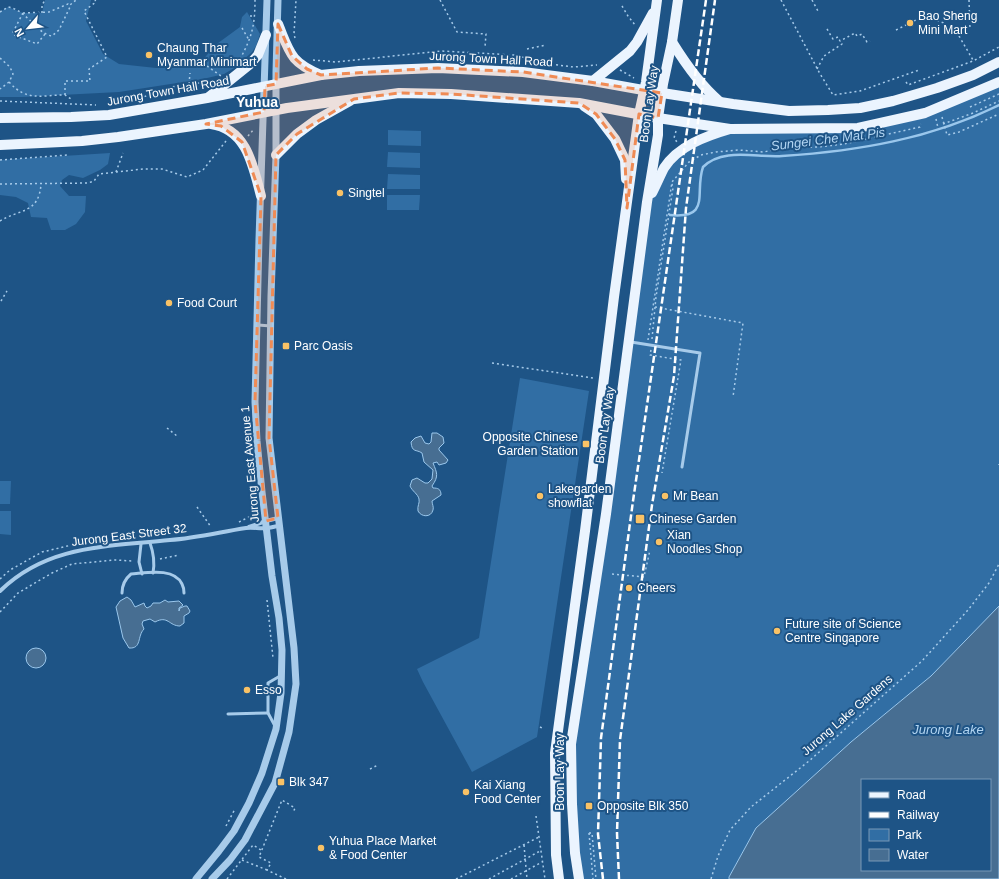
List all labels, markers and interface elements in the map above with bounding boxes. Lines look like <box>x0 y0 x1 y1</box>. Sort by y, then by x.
north arrow <box>8 8 48 48</box>
place label: Bao Sheng Mini Mart <box>918 9 977 37</box>
marker: Bao Sheng Mini Mart <box>905 18 915 28</box>
text: N <box>12 26 26 39</box>
place label: Chaung Thar Myanmar Minimart <box>157 41 257 69</box>
street label: Jurong Town Hall Road <box>429 49 553 69</box>
marker: Chaung Thar Myanmar Minimart <box>144 50 154 60</box>
street label: Boon Lay Way <box>637 65 661 143</box>
street label: Jurong Town Hall Road <box>106 73 230 109</box>
district label: Yuhua <box>236 94 278 110</box>
water label: Sungei Che Mat Pis <box>770 124 886 153</box>
place label: Singtel <box>348 186 385 200</box>
marker: Singtel <box>335 188 345 198</box>
place label: Food Court <box>177 296 238 310</box>
marker: Food Court <box>164 298 174 308</box>
place label: Parc Oasis <box>294 339 353 353</box>
marker: Parc Oasis <box>281 341 291 351</box>
street label: Boon Lay Way <box>593 386 617 464</box>
street label: Jurong East Avenue 1 <box>238 405 262 523</box>
place label: Opposite Chinese Garden Station <box>483 430 578 458</box>
marker: Opposite Chinese Garden Station <box>581 439 591 449</box>
place label: Lakegarden showflat <box>548 482 611 510</box>
place label: Mr Bean <box>673 489 718 503</box>
marker: Lakegarden showflat <box>535 491 545 501</box>
marker: Mr Bean <box>660 491 670 501</box>
place label: Chinese Garden <box>649 512 736 526</box>
marker: Chinese Garden <box>634 513 646 525</box>
street label: Jurong East Street 32 <box>71 521 188 549</box>
place label: Xian Noodles Shop <box>667 528 743 556</box>
marker: Xian Noodles Shop <box>654 537 664 547</box>
place label: Cheers <box>637 581 676 595</box>
marker: Cheers <box>624 583 634 593</box>
place label: Future site of Science Centre Singapore <box>785 617 901 645</box>
marker: Future site of Science Centre Singapore <box>772 626 782 636</box>
street label: Jurong Lake Gardens <box>799 672 895 758</box>
place label: Esso <box>255 683 282 697</box>
marker: Esso <box>242 685 252 695</box>
water label: Jurong Lake <box>911 722 984 737</box>
street label: Boon Lay Way <box>553 733 567 811</box>
place label: Blk 347 <box>289 775 329 789</box>
marker: Blk 347 <box>276 777 286 787</box>
place label: Kai Xiang Food Center <box>474 778 541 806</box>
legend <box>861 779 991 871</box>
marker: Kai Xiang Food Center <box>461 787 471 797</box>
text: Road <box>897 788 926 802</box>
place label: Opposite Blk 350 <box>597 799 689 813</box>
marker: Opposite Blk 350 <box>584 801 594 811</box>
text: Railway <box>897 808 939 822</box>
text: Park <box>897 828 923 842</box>
place label: Yuhua Place Market & Food Center <box>329 834 437 862</box>
marker: Yuhua Place Market & Food Center <box>316 843 326 853</box>
text: Water <box>897 848 929 862</box>

